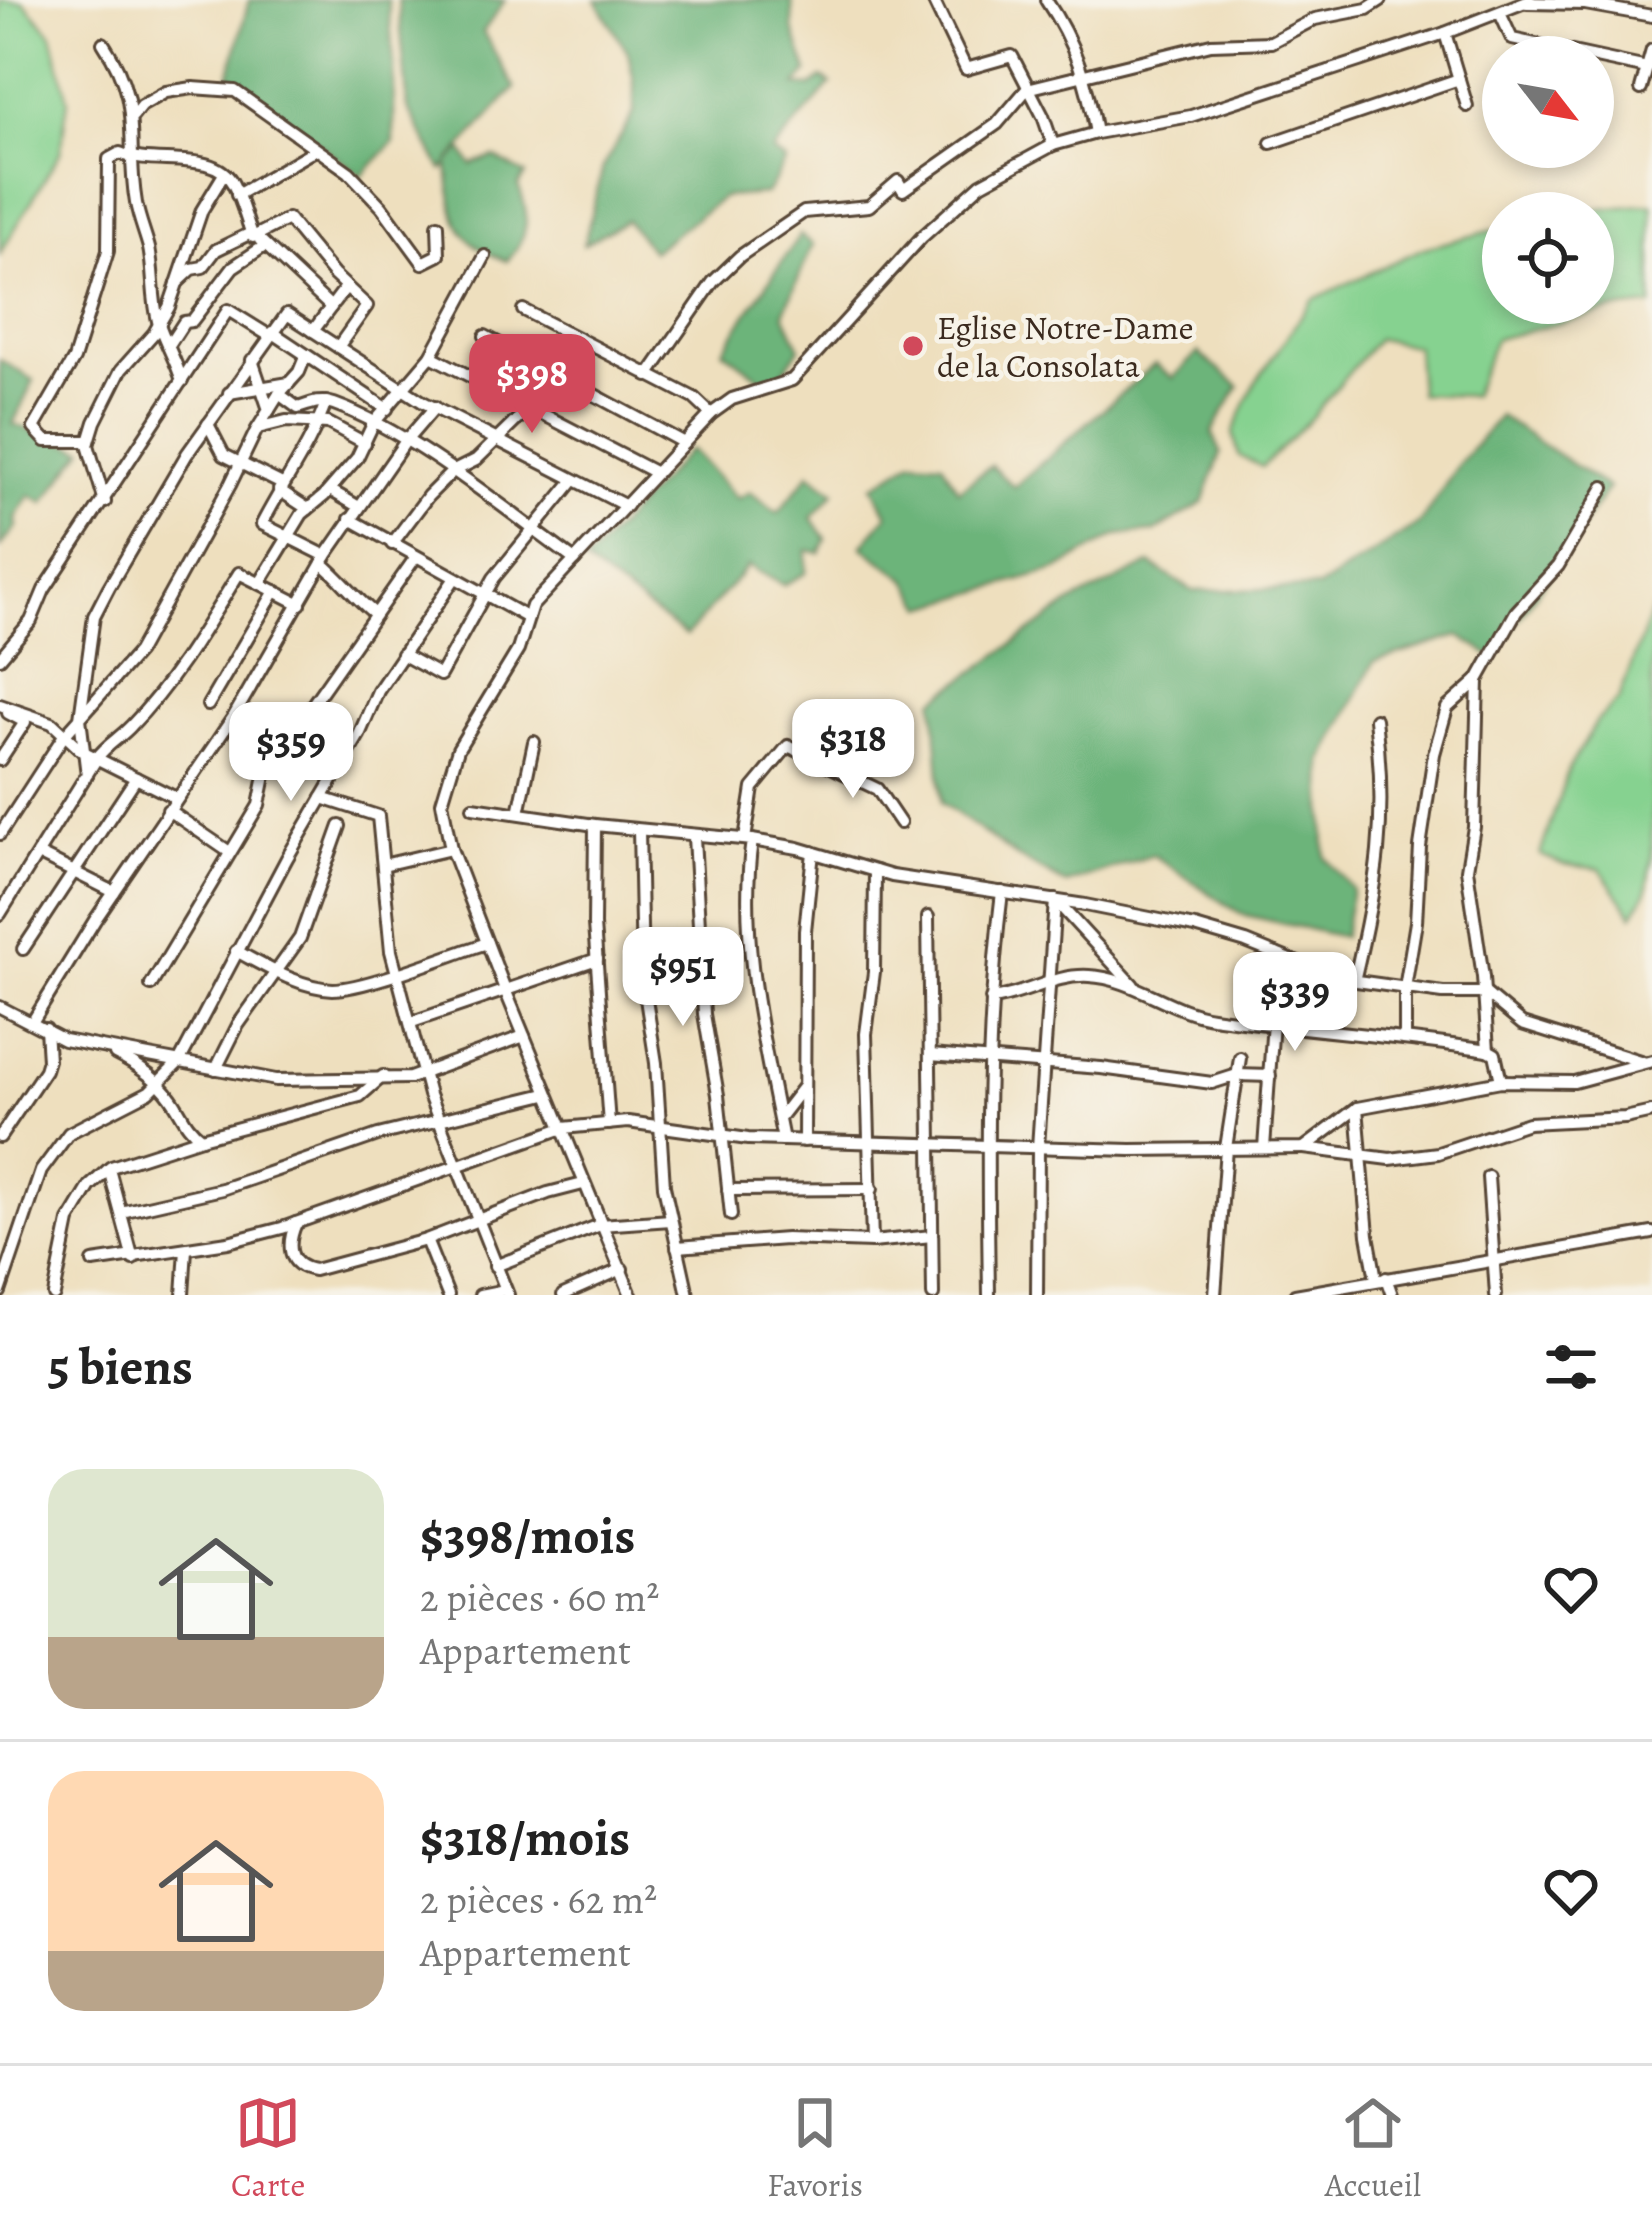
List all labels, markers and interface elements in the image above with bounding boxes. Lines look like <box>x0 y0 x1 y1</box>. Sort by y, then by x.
north arrow <box>1482 36 1614 168</box>
map controls <box>1482 36 1614 324</box>
button: locate <box>1482 192 1614 324</box>
place label: Eglise Notre-Dame de la Consolata <box>937 305 1194 388</box>
marker: Eglise Notre-Dame de la Consolata <box>900 333 926 359</box>
pin: $398 <box>461 334 603 436</box>
text: $398 <box>496 346 568 399</box>
pin: $318 <box>782 699 924 801</box>
pin: $359 <box>220 702 362 804</box>
text: $318 <box>819 711 887 764</box>
text: $359 <box>256 714 326 767</box>
pin: $951 <box>612 927 754 1029</box>
text: $951 <box>650 939 716 992</box>
pin: $339 <box>1224 952 1366 1054</box>
text: $339 <box>1260 964 1330 1017</box>
text: 5 biens <box>48 1332 193 1402</box>
icon: filters <box>1538 1334 1604 1400</box>
text: $398/mois <box>420 1501 635 1571</box>
icon: home <box>144 1517 288 1661</box>
icon: heart <box>1538 1556 1604 1622</box>
text: 2 pièces · 60 m² <box>420 1571 659 1624</box>
text: Appartement <box>420 1624 631 1677</box>
text: $318/mois <box>420 1803 630 1873</box>
icon: home <box>144 1819 288 1963</box>
icon: heart <box>1538 1858 1604 1924</box>
text: 2 pièces · 62 m² <box>420 1873 657 1926</box>
text: Appartement <box>420 1926 631 1979</box>
tab: Carte <box>231 2090 305 2207</box>
tab: Favoris <box>767 2090 863 2207</box>
tab: Accueil <box>1325 2090 1421 2207</box>

